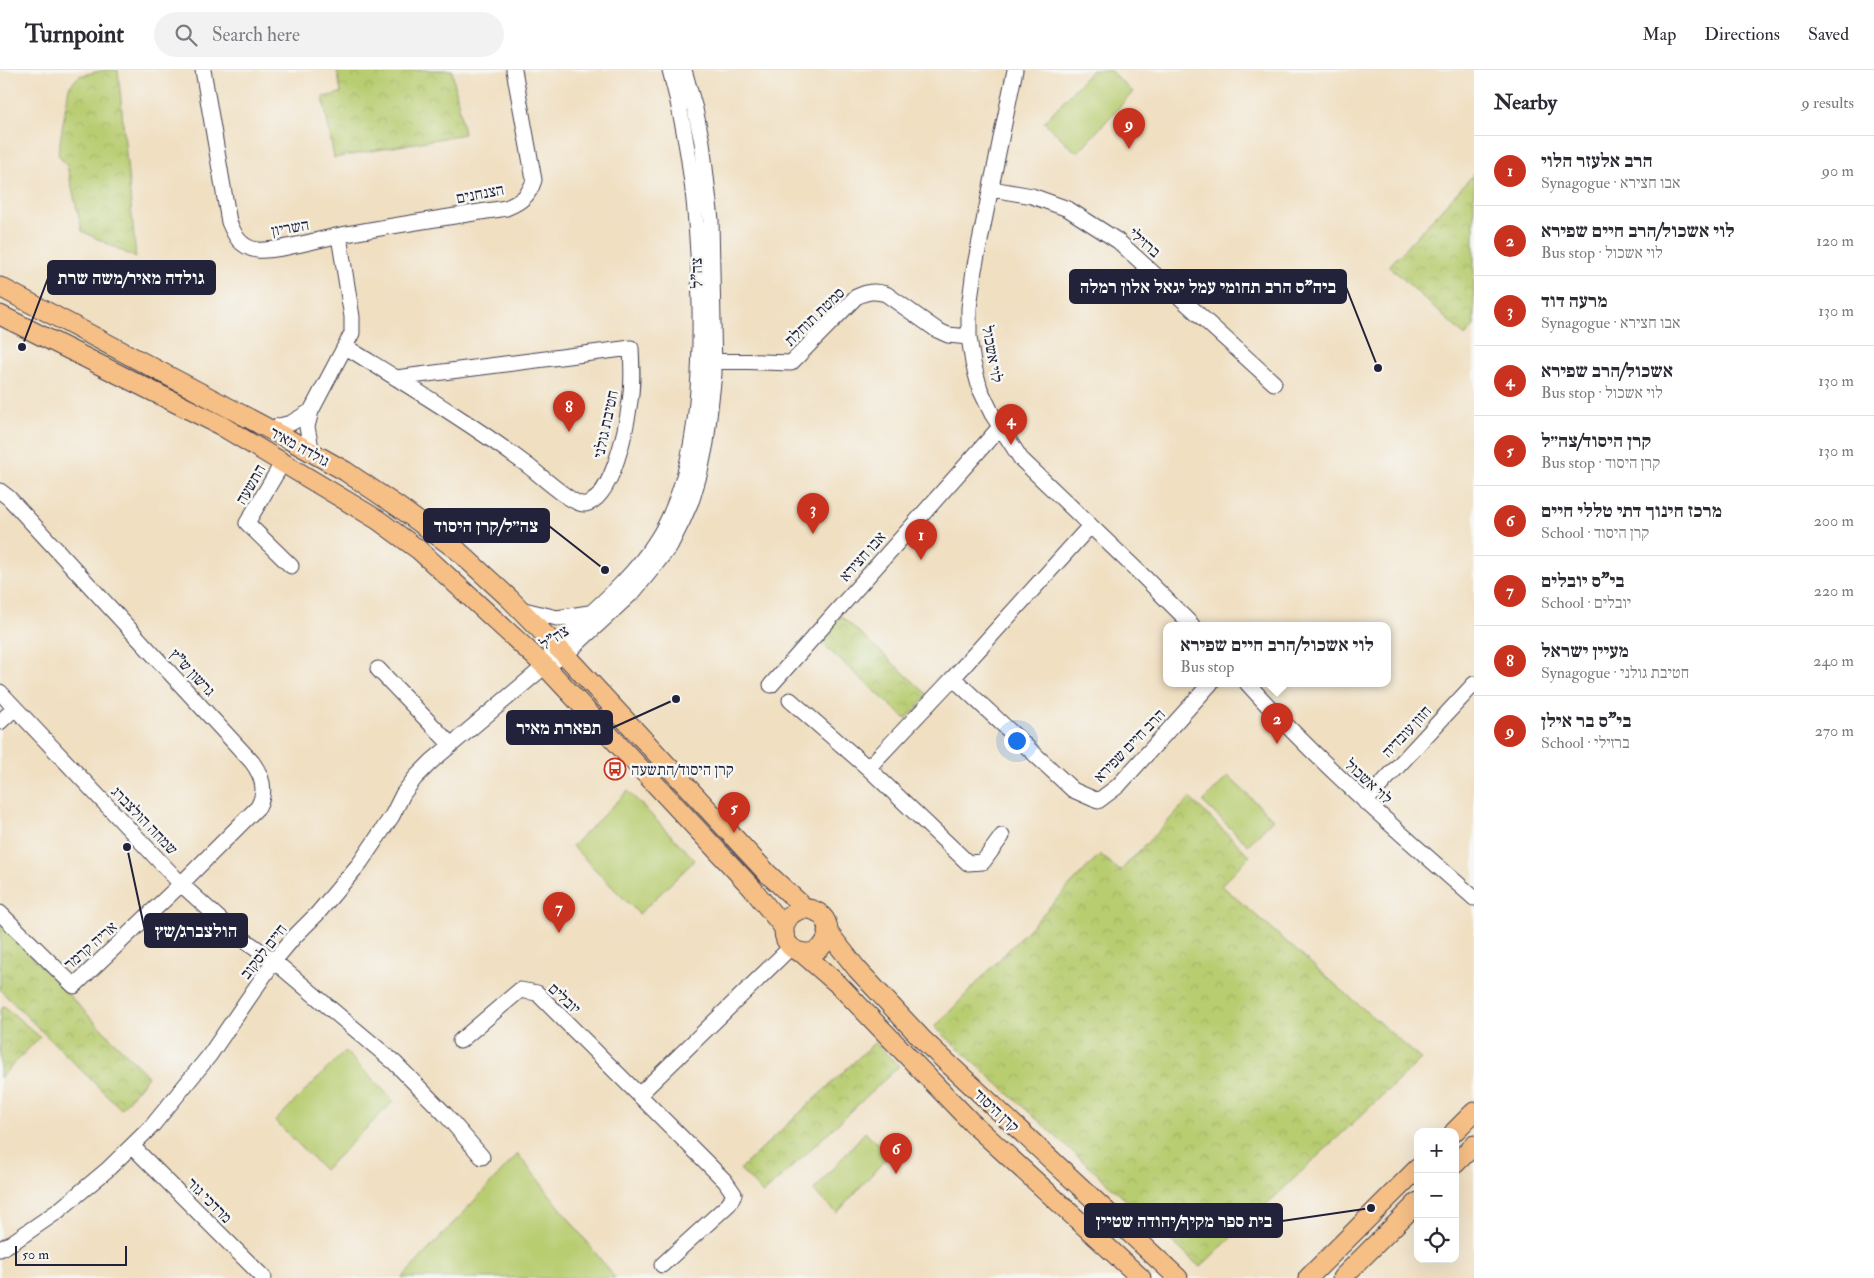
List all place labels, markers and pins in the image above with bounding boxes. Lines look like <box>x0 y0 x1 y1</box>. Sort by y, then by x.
pin: 9 <box>1113 108 1145 149</box>
callout: גולדה מאיר/משה שרת <box>48 261 215 294</box>
callout: ביה"ס הרב תחומי עמל יגאל אלון רמלה <box>1070 270 1346 303</box>
pin: 8 <box>553 391 585 432</box>
pin: 4 <box>995 404 1027 445</box>
pin: 3 <box>797 493 829 534</box>
callout: צה״ל/קרן היסוד <box>424 509 549 542</box>
pin: 1 <box>905 519 937 560</box>
pin: 2 <box>1261 703 1293 744</box>
callout: תפארת מאיר <box>507 711 612 744</box>
bus stop icon: קרן היסוד/התשעה <box>603 757 627 781</box>
place label: קרן היסוד/התשעה <box>631 760 734 780</box>
pin: 5 <box>718 792 750 833</box>
pin: 7 <box>543 892 575 933</box>
callout: הולצברג/שץ <box>145 914 247 947</box>
pin: 6 <box>880 1133 912 1174</box>
callout: בית ספר מקיף/יהודה שטיין <box>1085 1204 1282 1237</box>

